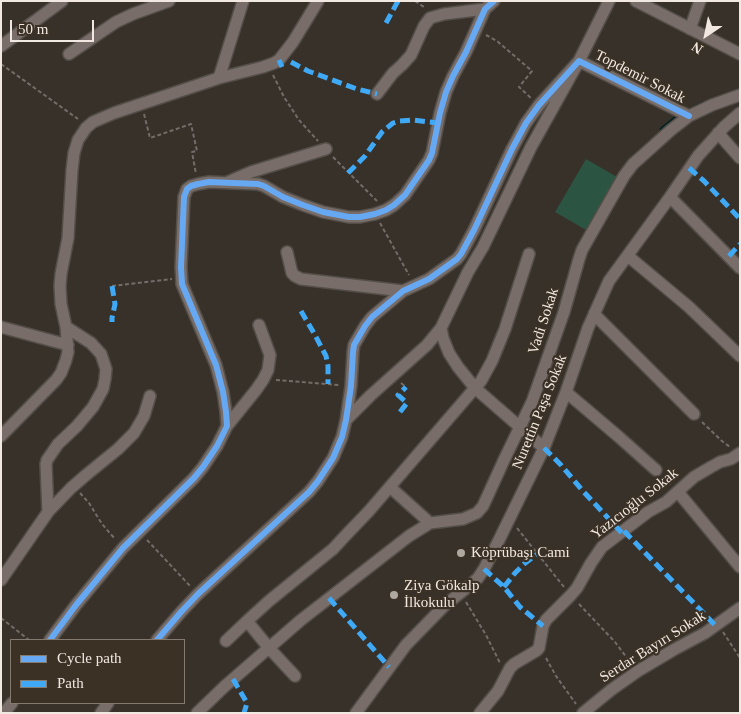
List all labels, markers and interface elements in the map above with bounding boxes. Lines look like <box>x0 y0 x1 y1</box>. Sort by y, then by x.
scale bar <box>12 10 96 42</box>
north arrow <box>681 10 731 60</box>
text: 50 m <box>18 21 48 37</box>
text: N <box>689 39 706 57</box>
street label: Topdemir Sokak <box>592 46 688 108</box>
street label: Vadi Sokak <box>525 286 563 356</box>
street label: Nurettin Paşa Sokak <box>509 352 571 472</box>
street label: Yazıcıoğlu Sokak <box>588 464 682 544</box>
place label: Köprübaşı Cami <box>471 544 570 562</box>
marker: Köprübaşı Cami <box>455 547 467 559</box>
place label: Ziya Gökalp İlkokulu <box>404 577 479 612</box>
marker: Ziya Gökalp İlkokulu <box>388 589 400 601</box>
street label: Serdar Bayırı Sokak <box>597 607 709 687</box>
legend <box>10 639 185 704</box>
text: Cycle path <box>57 650 122 666</box>
text: Path <box>57 675 84 691</box>

